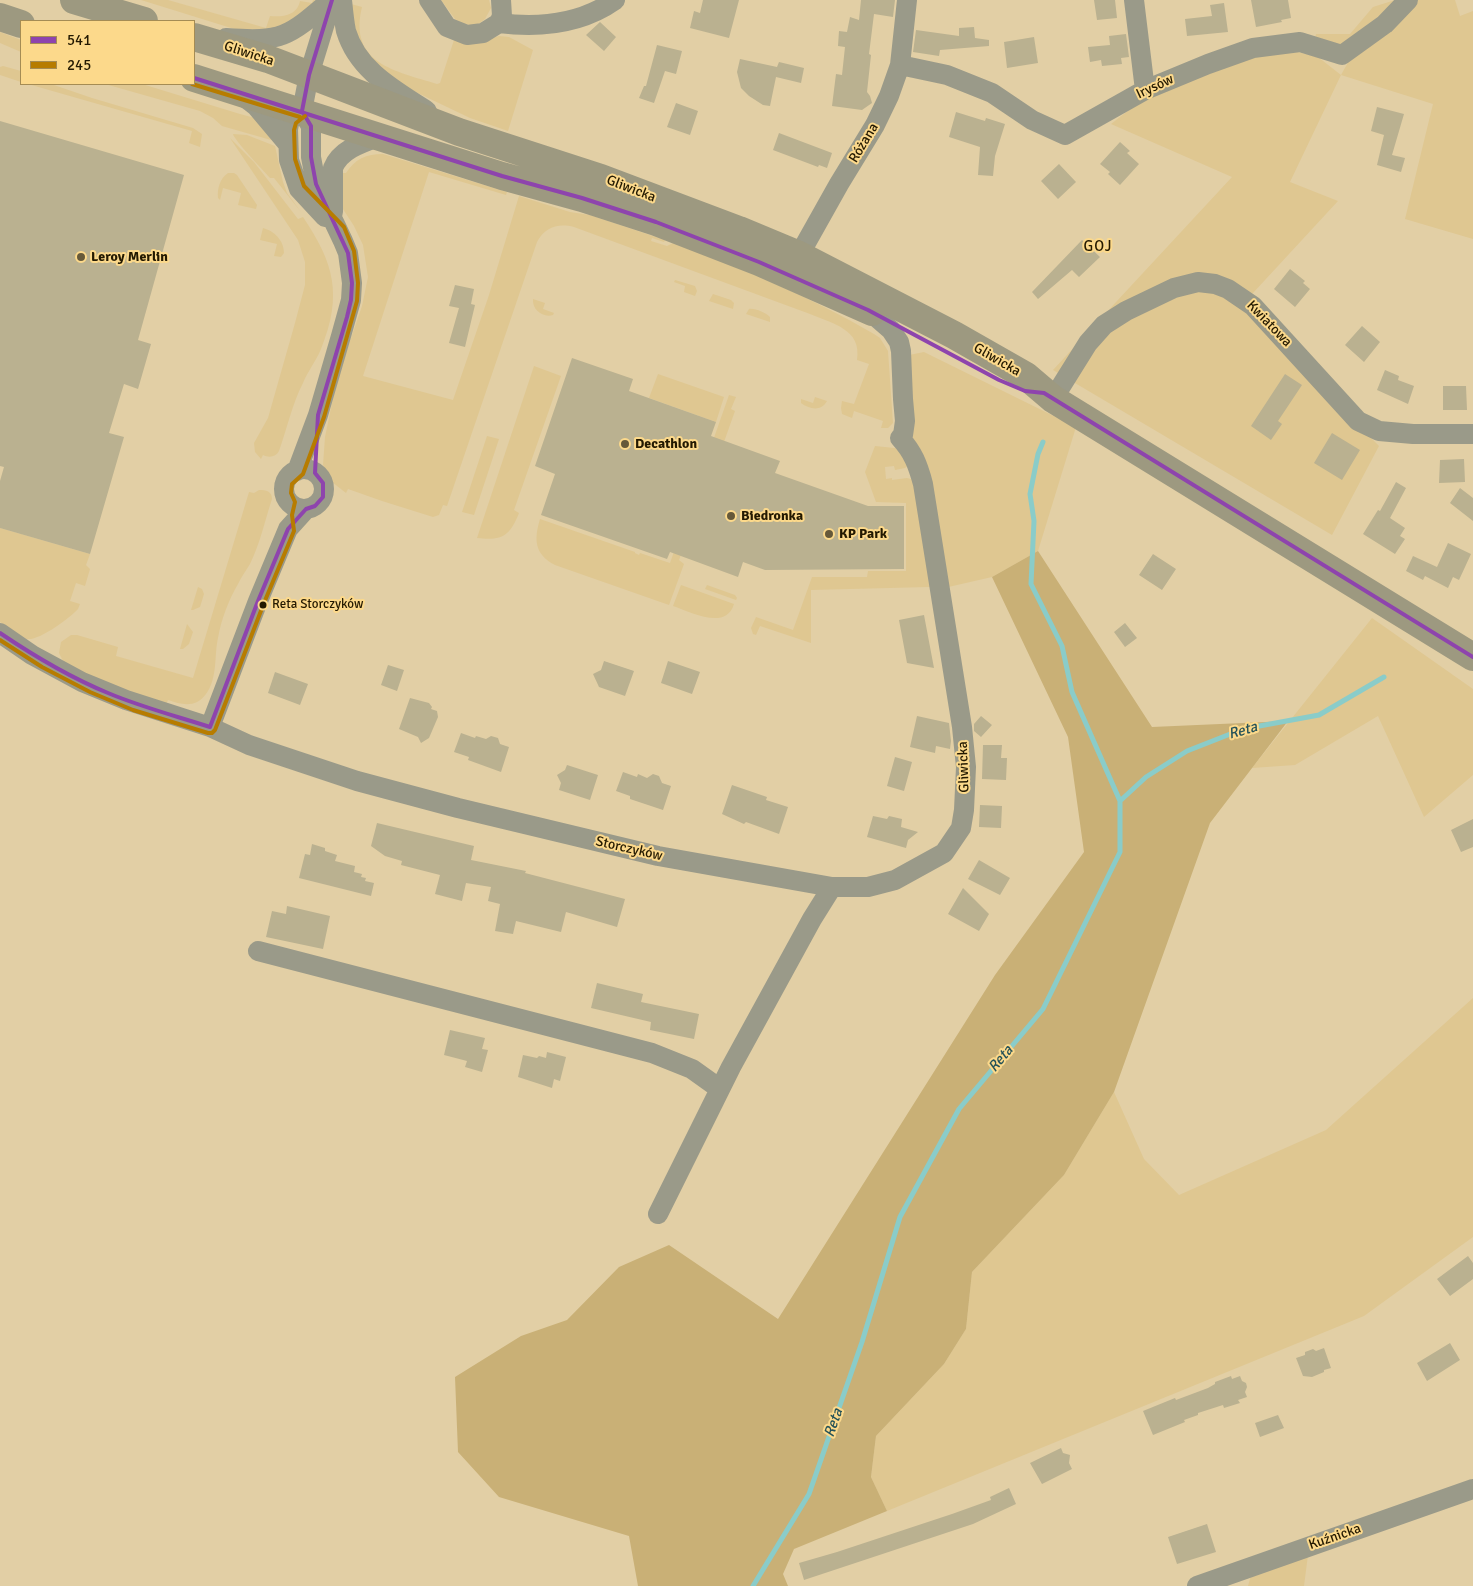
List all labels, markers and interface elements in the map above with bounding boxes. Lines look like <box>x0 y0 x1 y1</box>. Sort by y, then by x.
legend <box>20 20 195 85</box>
text: 541 <box>67 31 91 49</box>
street label: Gliwicka <box>222 38 276 70</box>
text: 245 <box>67 56 91 74</box>
street label: Irysów <box>1134 71 1176 103</box>
street label: Różana <box>846 120 882 166</box>
street label: Gliwicka <box>604 172 658 206</box>
district label: GOJ <box>1083 238 1113 256</box>
place label: Leroy Merlin <box>91 249 168 265</box>
marker: Leroy Merlin <box>75 251 87 263</box>
street label: Kwiatowa <box>1243 297 1295 351</box>
street label: Gliwicka <box>970 340 1024 380</box>
place label: Decathlon <box>635 436 697 452</box>
marker: Decathlon <box>619 438 631 450</box>
place label: Biedronka <box>741 508 803 524</box>
marker: Biedronka <box>725 510 737 522</box>
place label: KP Park <box>839 526 887 542</box>
marker: KP Park <box>823 528 835 540</box>
place label: Reta Storczyków <box>272 597 363 613</box>
marker: Reta Storczyków <box>258 600 268 610</box>
water label: Reta <box>1226 718 1260 744</box>
street label: Gliwicka <box>955 741 973 793</box>
street label: Storczyków <box>594 833 664 865</box>
water label: Reta <box>985 1042 1017 1076</box>
water label: Reta <box>821 1406 847 1440</box>
street label: Kuźnicka <box>1307 1520 1363 1554</box>

